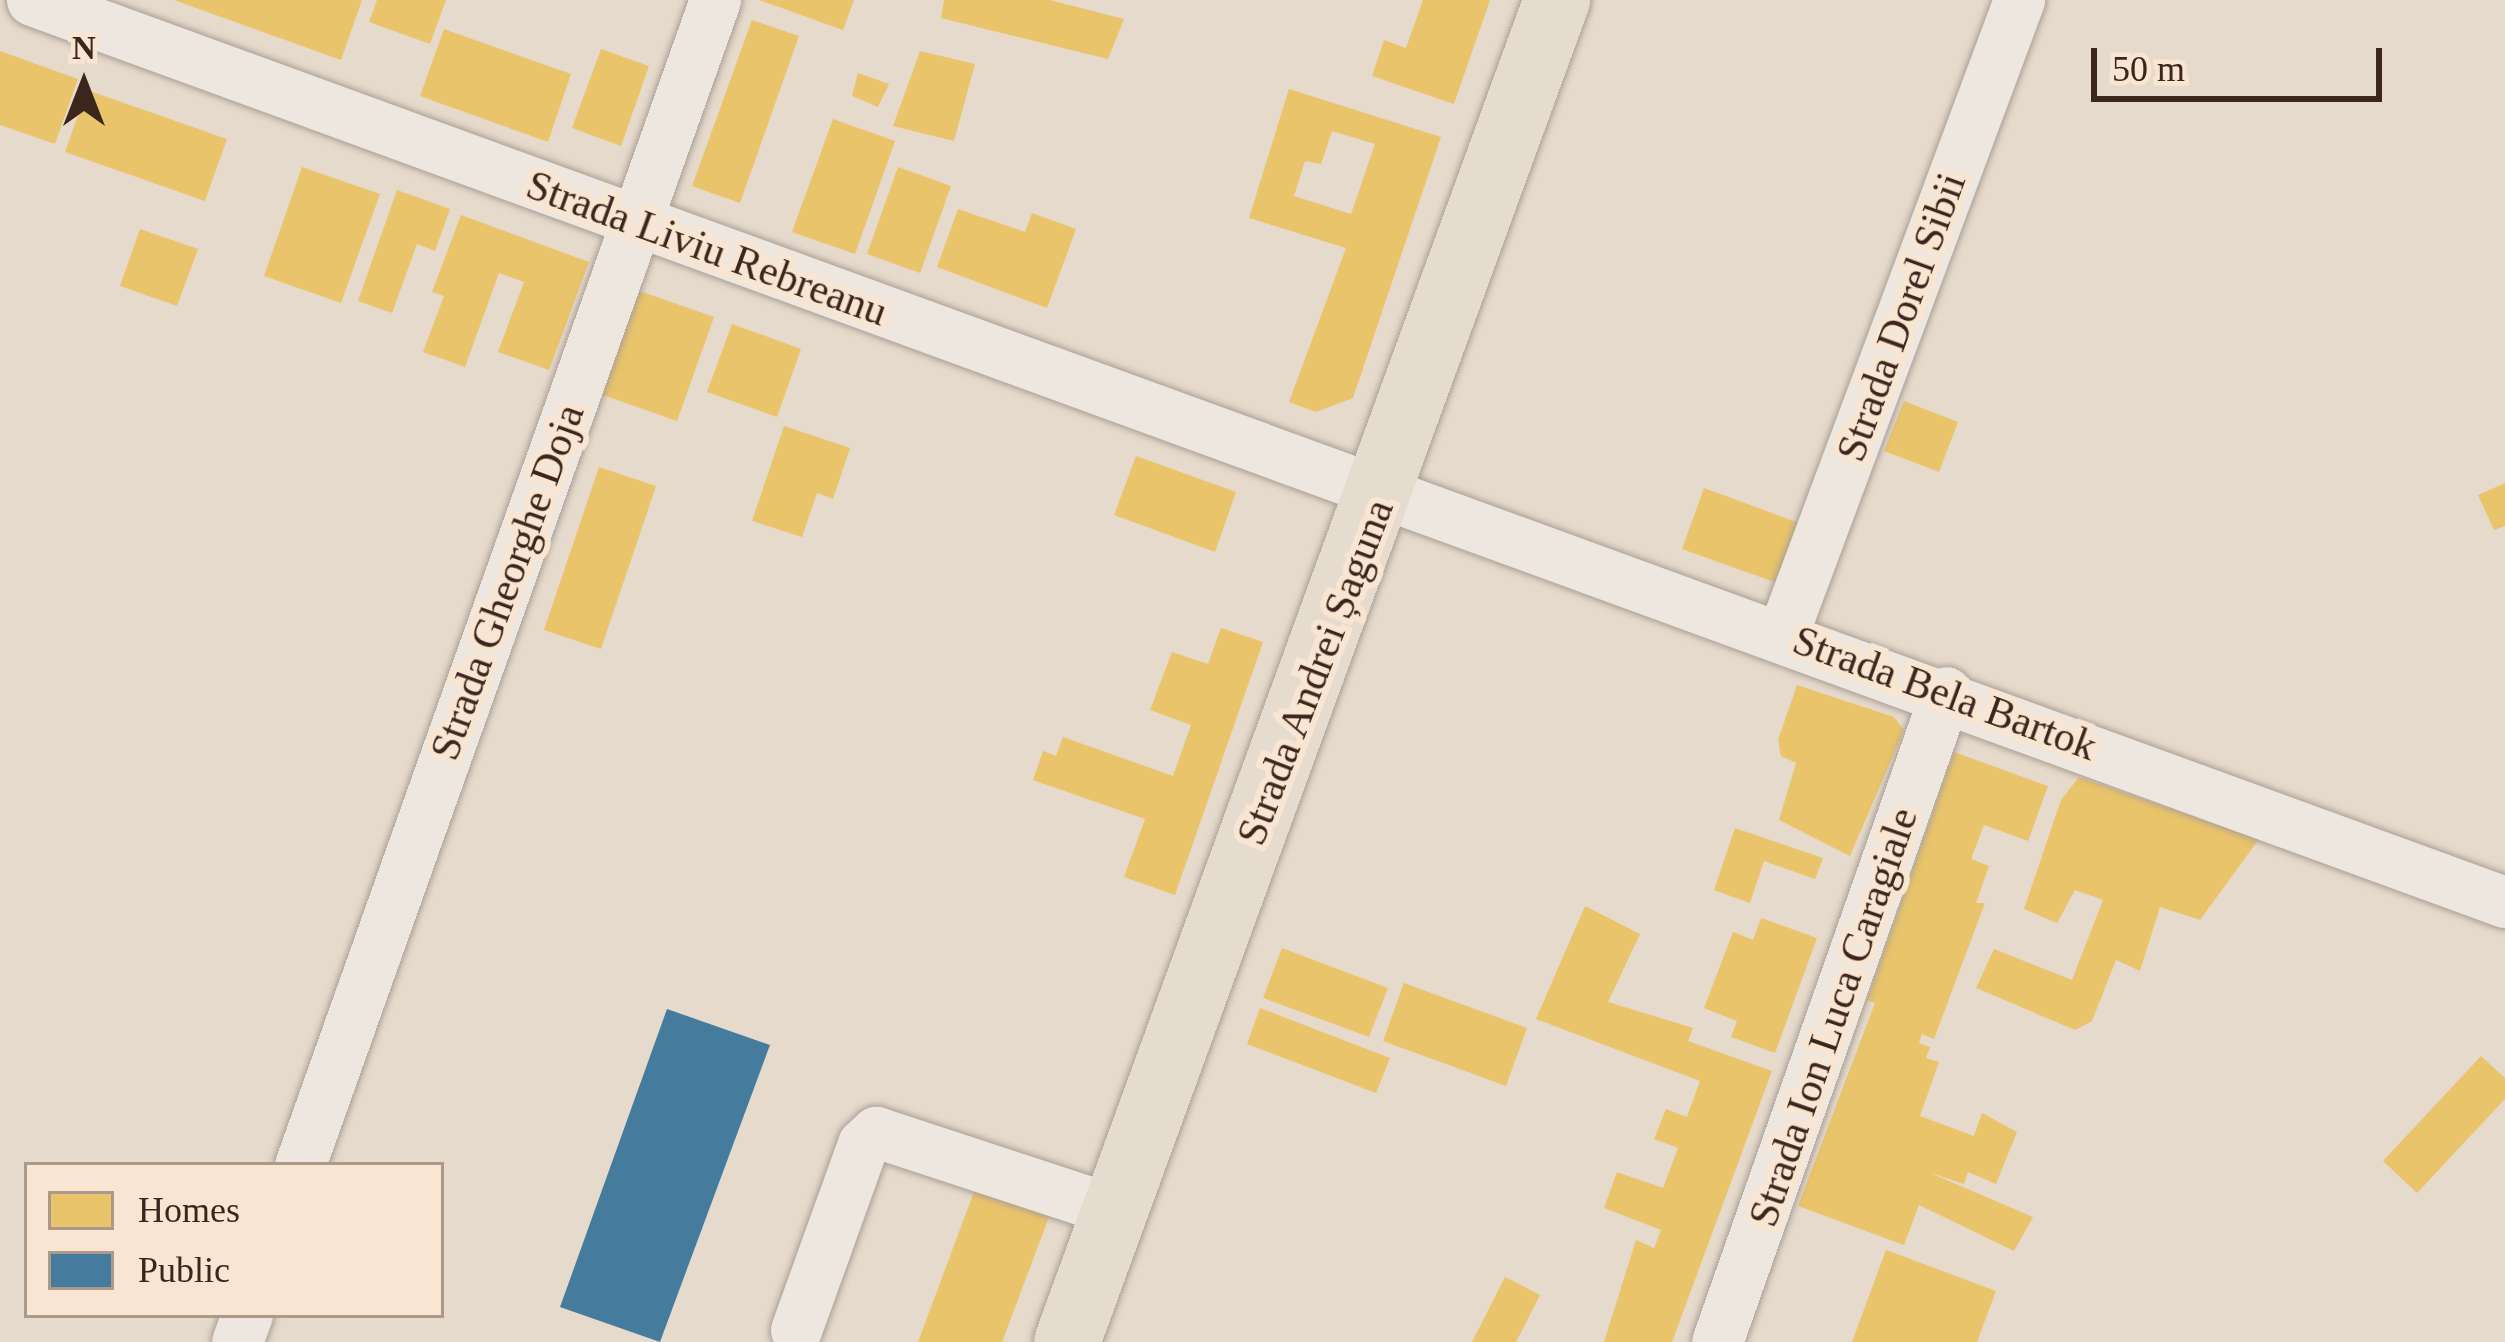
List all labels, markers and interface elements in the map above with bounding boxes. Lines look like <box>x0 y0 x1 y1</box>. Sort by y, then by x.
north arrow <box>24 24 144 144</box>
scale bar <box>2097 24 2388 98</box>
text: N <box>72 30 96 66</box>
text: 50 m <box>2112 49 2185 89</box>
street label: Strada Liviu Rebreanu <box>520 159 894 337</box>
street label: Strada Dorel Sibii <box>1825 166 1977 468</box>
street label: Strada Gheorghe Doja <box>419 397 595 767</box>
street label: Strada Andrei Șaguna <box>1225 491 1405 853</box>
street label: Strada Bela Bartok <box>1786 615 2104 771</box>
street label: Strada Ion Luca Caragiale <box>1738 801 1928 1233</box>
legend <box>24 1162 444 1318</box>
text: Homes <box>138 1190 240 1230</box>
text: Public <box>138 1250 230 1290</box>

